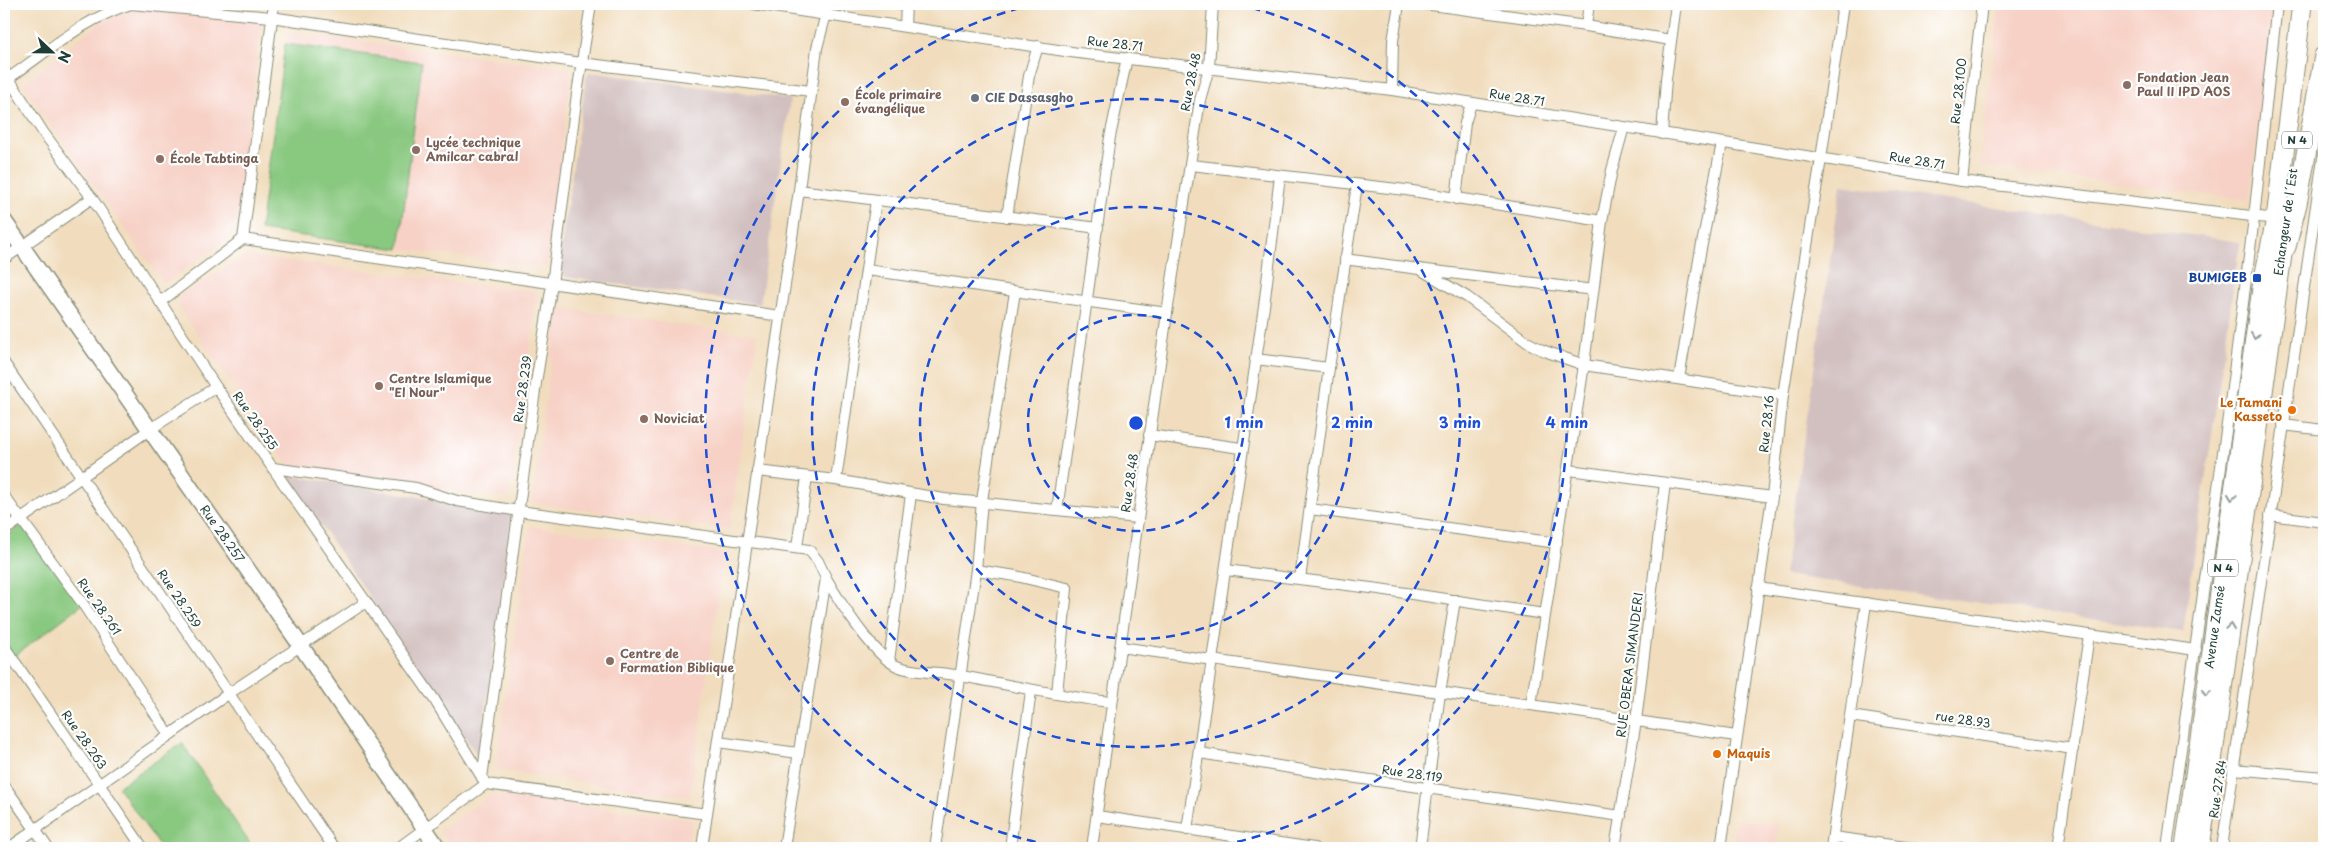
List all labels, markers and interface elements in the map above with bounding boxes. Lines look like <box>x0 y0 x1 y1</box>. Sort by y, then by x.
north arrow <box>28 28 78 78</box>
street label: Rue 28.71 <box>1086 31 1144 55</box>
text: N <box>53 48 76 66</box>
street label: Rue 28.48 <box>1176 51 1205 113</box>
street label: Rue 28.100 <box>1946 57 1970 125</box>
place label: Fondation Jean Paul II IPD AOS <box>2137 68 2230 100</box>
marker: Fondation Jean Paul II IPD AOS <box>2121 79 2133 91</box>
street label: Rue 28.71 <box>1488 84 1546 110</box>
place label: École primaire évangélique <box>855 85 942 117</box>
place label: CIE Dassasgho <box>985 88 1073 106</box>
marker: CIE Dassasgho <box>969 92 981 104</box>
marker: École primaire évangélique <box>839 96 851 108</box>
road number: N 4 <box>2282 132 2312 148</box>
place label: Lycée technique Amilcar cabral <box>426 133 521 165</box>
marker: Lycée technique Amilcar cabral <box>410 144 422 156</box>
street label: Rue 28.71 <box>1888 147 1946 173</box>
place label: École Tabtinga <box>170 149 259 167</box>
marker: École Tabtinga <box>154 153 166 165</box>
street label: Echangeur de l´Est <box>2269 167 2301 277</box>
place label: BUMIGEB <box>2188 268 2247 286</box>
marker: BUMIGEB <box>2251 272 2263 284</box>
one-way arrow <box>2250 332 2261 340</box>
street label: Rue 28.239 <box>508 354 536 423</box>
place label: Centre Islamique "El Nour" <box>389 369 492 401</box>
marker: Centre Islamique "El Nour" <box>373 380 385 392</box>
street label: Rue 28.255 <box>229 387 283 453</box>
place label: Le Tamani Kasseto <box>2220 393 2283 425</box>
street label: Rue 28.16 <box>1754 394 1778 454</box>
marker: Le Tamani Kasseto <box>2286 404 2298 416</box>
place label: Noviciat <box>654 409 705 427</box>
text: 1 min <box>1225 410 1263 433</box>
text: 2 min <box>1331 410 1373 433</box>
text: 3 min <box>1439 410 1481 433</box>
text: 4 min <box>1546 410 1588 433</box>
marker: Noviciat <box>638 413 650 425</box>
centre of rings <box>1127 414 1145 432</box>
street label: Rue 28.48 <box>1116 452 1142 514</box>
one-way arrow <box>2227 493 2238 501</box>
street label: Rue 28.257 <box>196 501 249 566</box>
road number: N 4 <box>2208 560 2238 576</box>
street label: Rue 28.259 <box>153 565 206 631</box>
street label: Rue 28.261 <box>74 574 126 639</box>
street label: Avenue Zamsé <box>2199 584 2229 670</box>
street label: RUE OBERA SIMANDERI <box>1611 591 1647 739</box>
one-way arrow <box>2224 622 2235 630</box>
place label: Centre de Formation Biblique <box>620 644 734 676</box>
marker: Centre de Formation Biblique <box>604 655 616 667</box>
one-way arrow <box>2201 689 2212 697</box>
street label: Rue 28.263 <box>58 706 112 773</box>
street label: rue 28.93 <box>1934 706 1992 732</box>
place label: Maquis <box>1727 744 1770 762</box>
marker: Maquis <box>1711 748 1723 760</box>
street label: Rue 27.84 <box>2204 758 2230 819</box>
street label: Rue 28.119 <box>1381 760 1444 786</box>

